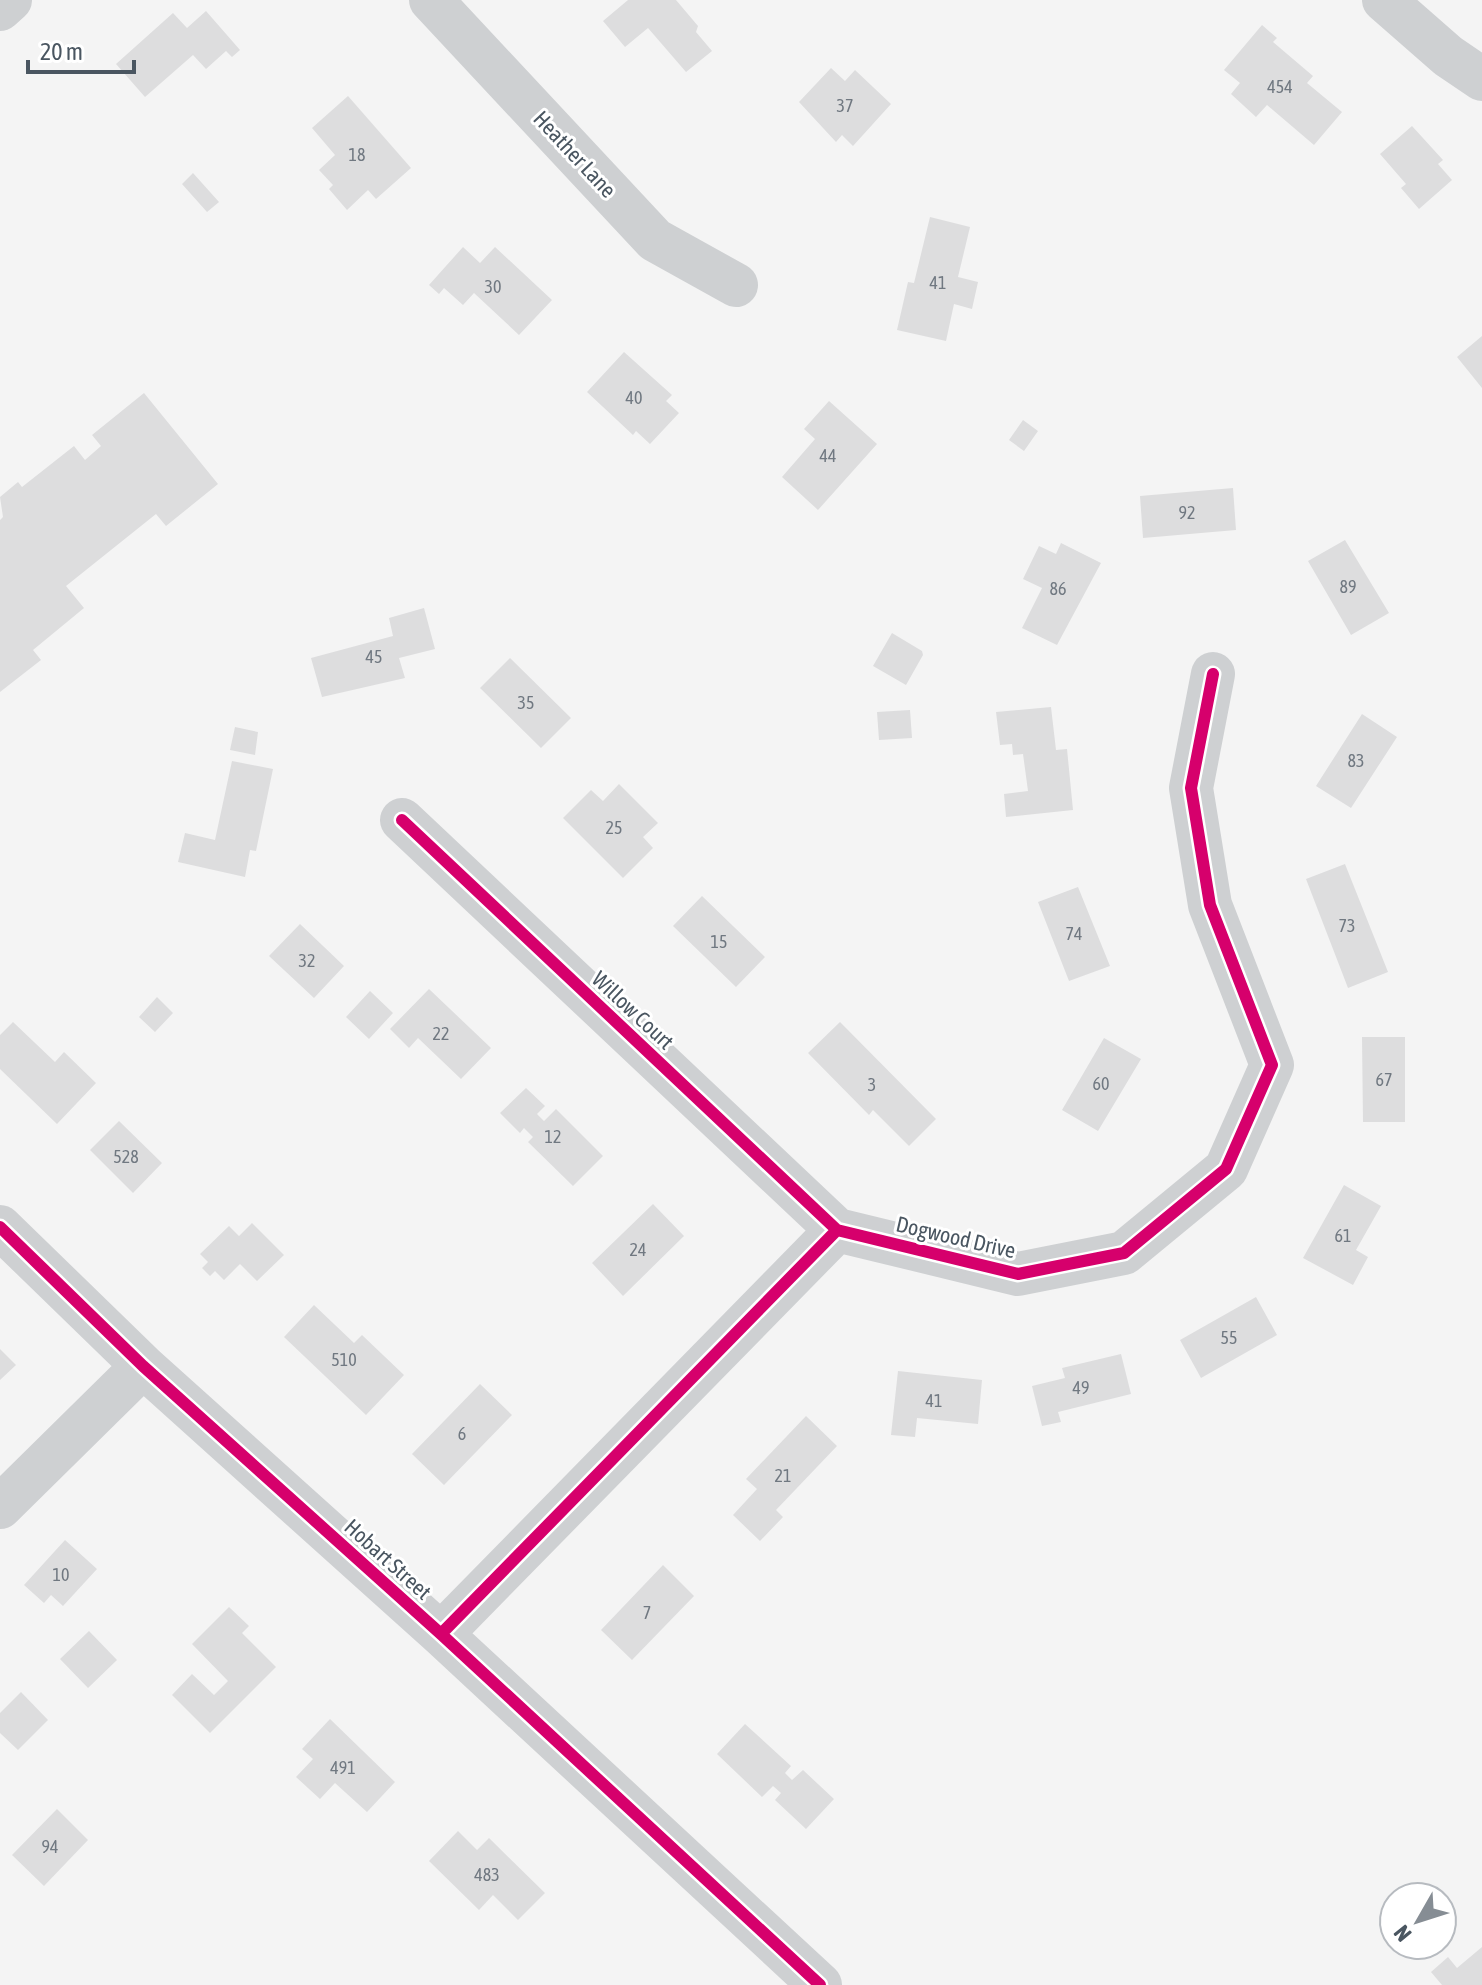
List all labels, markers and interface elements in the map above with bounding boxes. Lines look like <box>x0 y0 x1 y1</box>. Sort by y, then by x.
scale bar <box>28 24 134 74</box>
text: 20 m <box>40 38 83 65</box>
house number: 454 <box>1267 76 1293 97</box>
house number: 37 <box>837 95 853 116</box>
street label: Heather Lane <box>528 105 622 203</box>
house number: 18 <box>349 144 365 165</box>
house number: 41 <box>930 272 946 293</box>
house number: 30 <box>485 276 501 297</box>
house number: 40 <box>626 387 642 408</box>
house number: 44 <box>820 445 836 466</box>
house number: 92 <box>1179 502 1195 523</box>
house number: 89 <box>1340 576 1356 597</box>
house number: 86 <box>1050 578 1066 599</box>
house number: 45 <box>366 646 382 667</box>
house number: 35 <box>518 692 534 713</box>
house number: 83 <box>1348 750 1364 771</box>
house number: 25 <box>606 817 622 838</box>
house number: 73 <box>1339 915 1355 936</box>
house number: 74 <box>1066 923 1082 944</box>
house number: 15 <box>711 931 727 952</box>
house number: 32 <box>299 950 315 971</box>
street label: Willow Court <box>587 966 679 1054</box>
house number: 22 <box>433 1023 449 1044</box>
house number: 67 <box>1376 1069 1392 1090</box>
house number: 60 <box>1093 1073 1109 1094</box>
house number: 3 <box>868 1074 876 1095</box>
house number: 12 <box>545 1126 561 1147</box>
house number: 528 <box>113 1146 139 1167</box>
street label: Dogwood Drive <box>894 1211 1018 1263</box>
house number: 61 <box>1335 1225 1351 1246</box>
house number: 24 <box>630 1239 646 1260</box>
house number: 55 <box>1221 1327 1237 1348</box>
house number: 510 <box>331 1349 357 1370</box>
house number: 49 <box>1073 1377 1089 1398</box>
house number: 41 <box>926 1390 942 1411</box>
house number: 6 <box>458 1423 466 1444</box>
house number: 21 <box>775 1465 791 1486</box>
street label: Hobart Street <box>339 1513 437 1605</box>
house number: 10 <box>53 1564 69 1585</box>
house number: 7 <box>643 1602 651 1623</box>
house number: 491 <box>330 1757 356 1778</box>
house number: 94 <box>42 1836 58 1857</box>
house number: 483 <box>474 1864 500 1885</box>
north arrow <box>1378 1881 1458 1961</box>
text: N <box>1388 1920 1417 1947</box>

